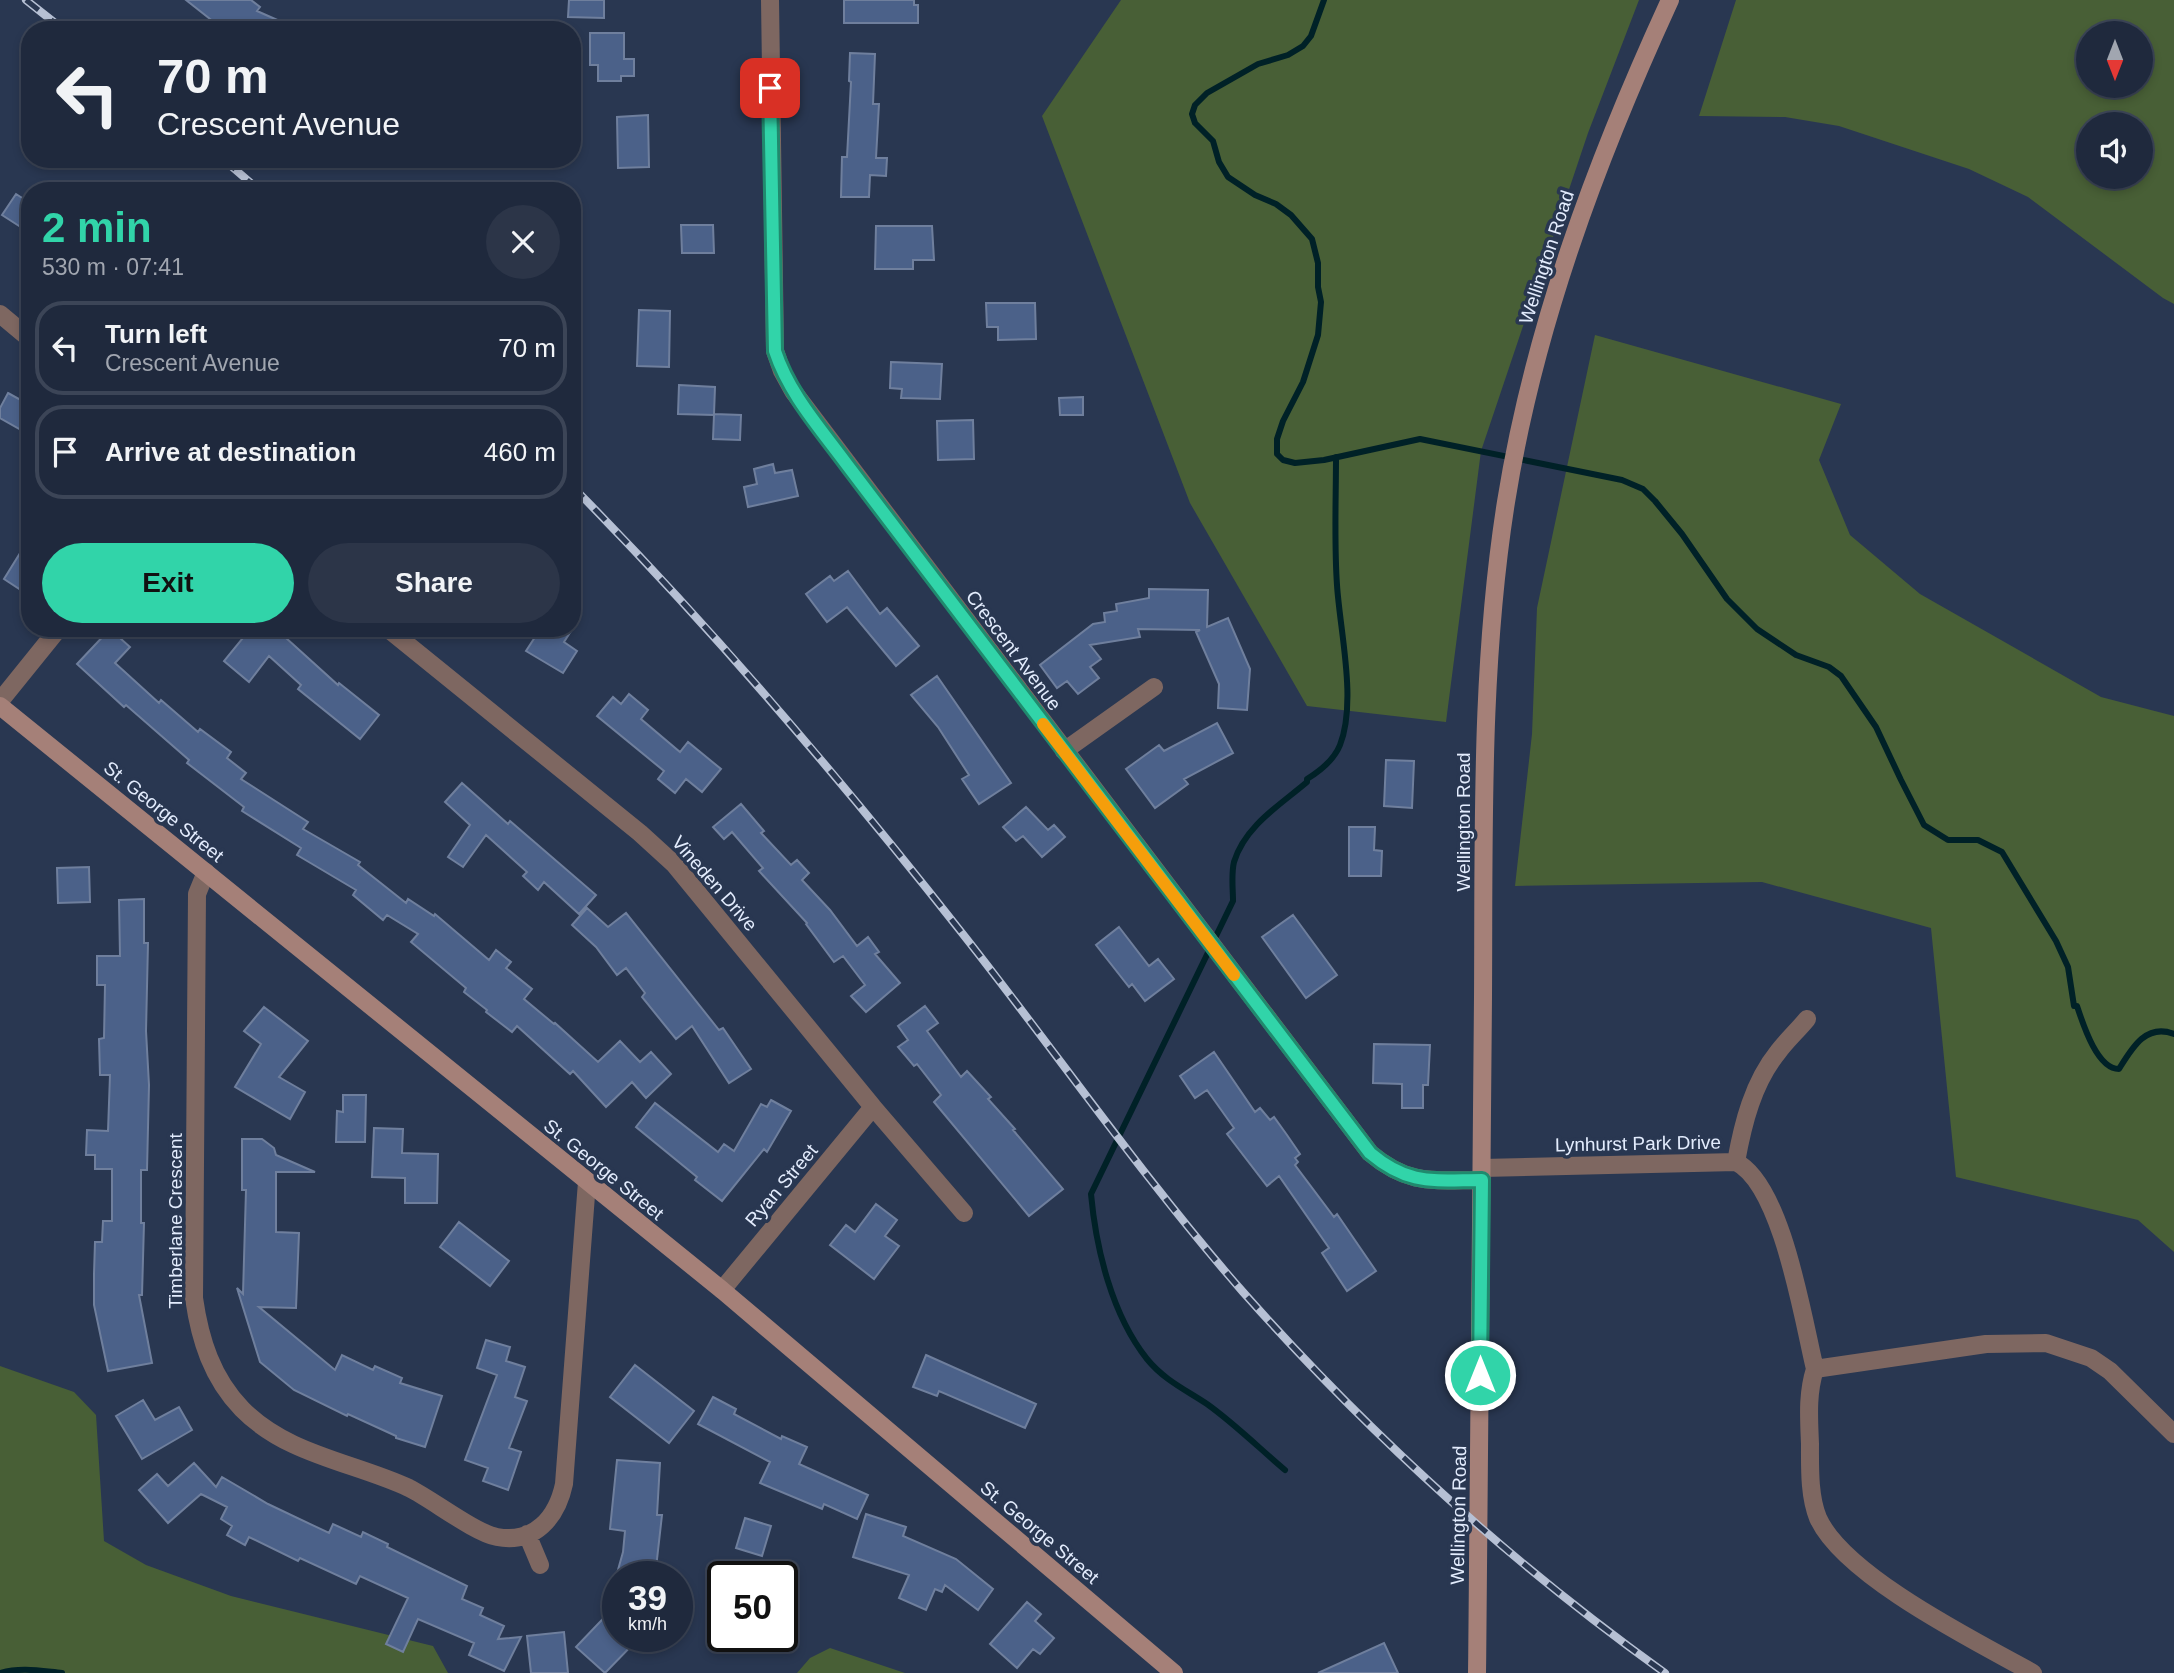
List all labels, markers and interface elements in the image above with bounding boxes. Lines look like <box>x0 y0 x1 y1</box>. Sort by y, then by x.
north arrow <box>2076 21 2152 98</box>
map controls <box>2076 21 2153 189</box>
icon: left <box>42 49 133 140</box>
text: 70 m <box>157 49 269 103</box>
pin <box>740 58 800 118</box>
icon: arrive <box>751 69 789 107</box>
text: Crescent Avenue <box>157 106 400 142</box>
button: sound <box>2076 112 2153 189</box>
street label: Wellington Road <box>1515 188 1578 327</box>
text: 2 min <box>42 204 152 251</box>
button: close <box>486 205 560 279</box>
text: 530 m · 07:41 <box>42 254 184 280</box>
text: Turn left <box>105 319 207 349</box>
icon: left <box>46 329 84 367</box>
text: 70 m <box>498 333 556 363</box>
text: Crescent Avenue <box>105 350 280 376</box>
icon: arrive <box>46 433 84 471</box>
text: Arrive at destination <box>105 437 356 467</box>
text: 460 m <box>484 437 556 467</box>
button: Exit <box>42 543 294 623</box>
button: Share <box>308 543 560 623</box>
street label: Crescent Avenue <box>962 586 1065 714</box>
street label: Wellington Road <box>1453 752 1474 892</box>
street label: St. George Street <box>100 757 228 867</box>
street label: Vineden Drive <box>668 832 762 935</box>
street label: St. George Street <box>540 1115 668 1225</box>
street label: Timberlane Crescent <box>165 1132 186 1309</box>
street label: Lynhurst Park Drive <box>1555 1132 1721 1155</box>
street label: Ryan Street <box>741 1140 822 1230</box>
position arrow <box>1443 1338 1517 1412</box>
street label: Wellington Road <box>1447 1445 1470 1585</box>
street label: St. George Street <box>976 1477 1104 1588</box>
speed limit sign: 50 <box>707 1561 798 1652</box>
text: 39 <box>628 1578 667 1617</box>
text: km/h <box>628 1614 667 1634</box>

